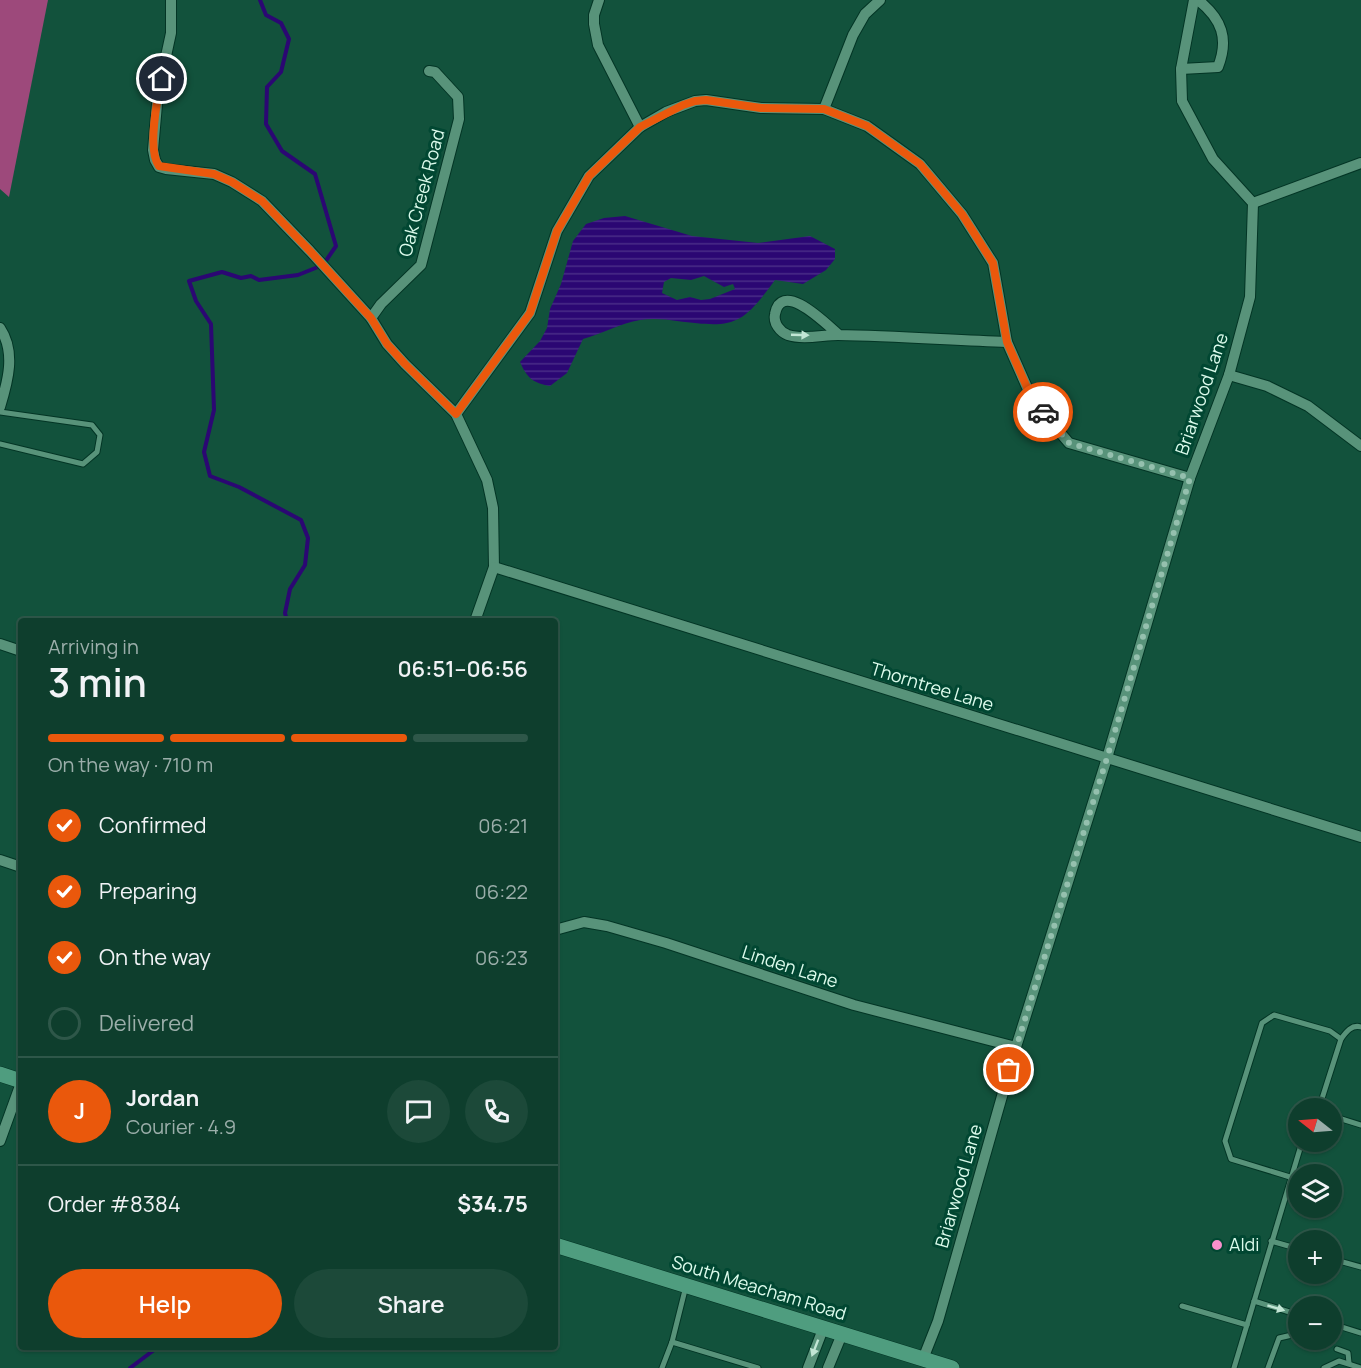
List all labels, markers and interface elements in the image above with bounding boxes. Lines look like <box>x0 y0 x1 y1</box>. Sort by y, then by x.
pin <box>136 53 187 104</box>
icon: home <box>145 62 178 95</box>
street label: Oak Creek Road <box>392 126 450 259</box>
street label: Briarwood Lane <box>1169 329 1233 458</box>
one-way arrow <box>790 331 809 340</box>
courier <box>1013 382 1073 442</box>
icon: car <box>1027 396 1060 429</box>
text: Arriving in <box>48 633 139 660</box>
text: 06:51–06:56 <box>397 654 528 684</box>
text: 3 min <box>48 655 147 709</box>
street label: Thorntree Lane <box>868 656 997 716</box>
text: On the way · 710 m <box>48 751 213 778</box>
icon: check <box>48 809 81 842</box>
text: Confirmed <box>99 810 207 840</box>
text: 06:21 <box>478 812 528 839</box>
icon: check <box>48 875 81 908</box>
text: Preparing <box>99 876 197 906</box>
text: 06:22 <box>475 878 528 905</box>
street label: Linden Lane <box>739 939 841 993</box>
icon: check <box>48 941 81 974</box>
text: On the way <box>99 942 211 972</box>
text: 06:23 <box>475 944 528 971</box>
text: Delivered <box>99 1008 194 1038</box>
pin <box>983 1044 1034 1095</box>
icon: bag <box>992 1053 1025 1086</box>
button: chat <box>387 1080 450 1143</box>
button: phone <box>465 1080 528 1143</box>
text: Jordan <box>126 1083 199 1113</box>
text: J <box>74 1096 85 1126</box>
north arrow <box>1288 1098 1342 1152</box>
map controls <box>1288 1098 1342 1350</box>
text: Courier · 4.9 <box>126 1113 236 1140</box>
street label: Briarwood Lane <box>929 1121 987 1250</box>
button: layers <box>1288 1164 1342 1218</box>
text: Order #8384 <box>48 1189 181 1219</box>
text: $34.75 <box>457 1189 528 1219</box>
button: + <box>1288 1230 1342 1284</box>
place label: Aldi <box>1229 1232 1259 1256</box>
marker: Aldi <box>1210 1238 1224 1252</box>
street label: South Meacham Road <box>669 1249 850 1325</box>
button: Help <box>48 1269 282 1338</box>
button: Share <box>294 1269 528 1338</box>
button: − <box>1288 1296 1342 1350</box>
one-way arrow <box>1267 1304 1285 1313</box>
one-way arrow <box>810 1339 819 1357</box>

